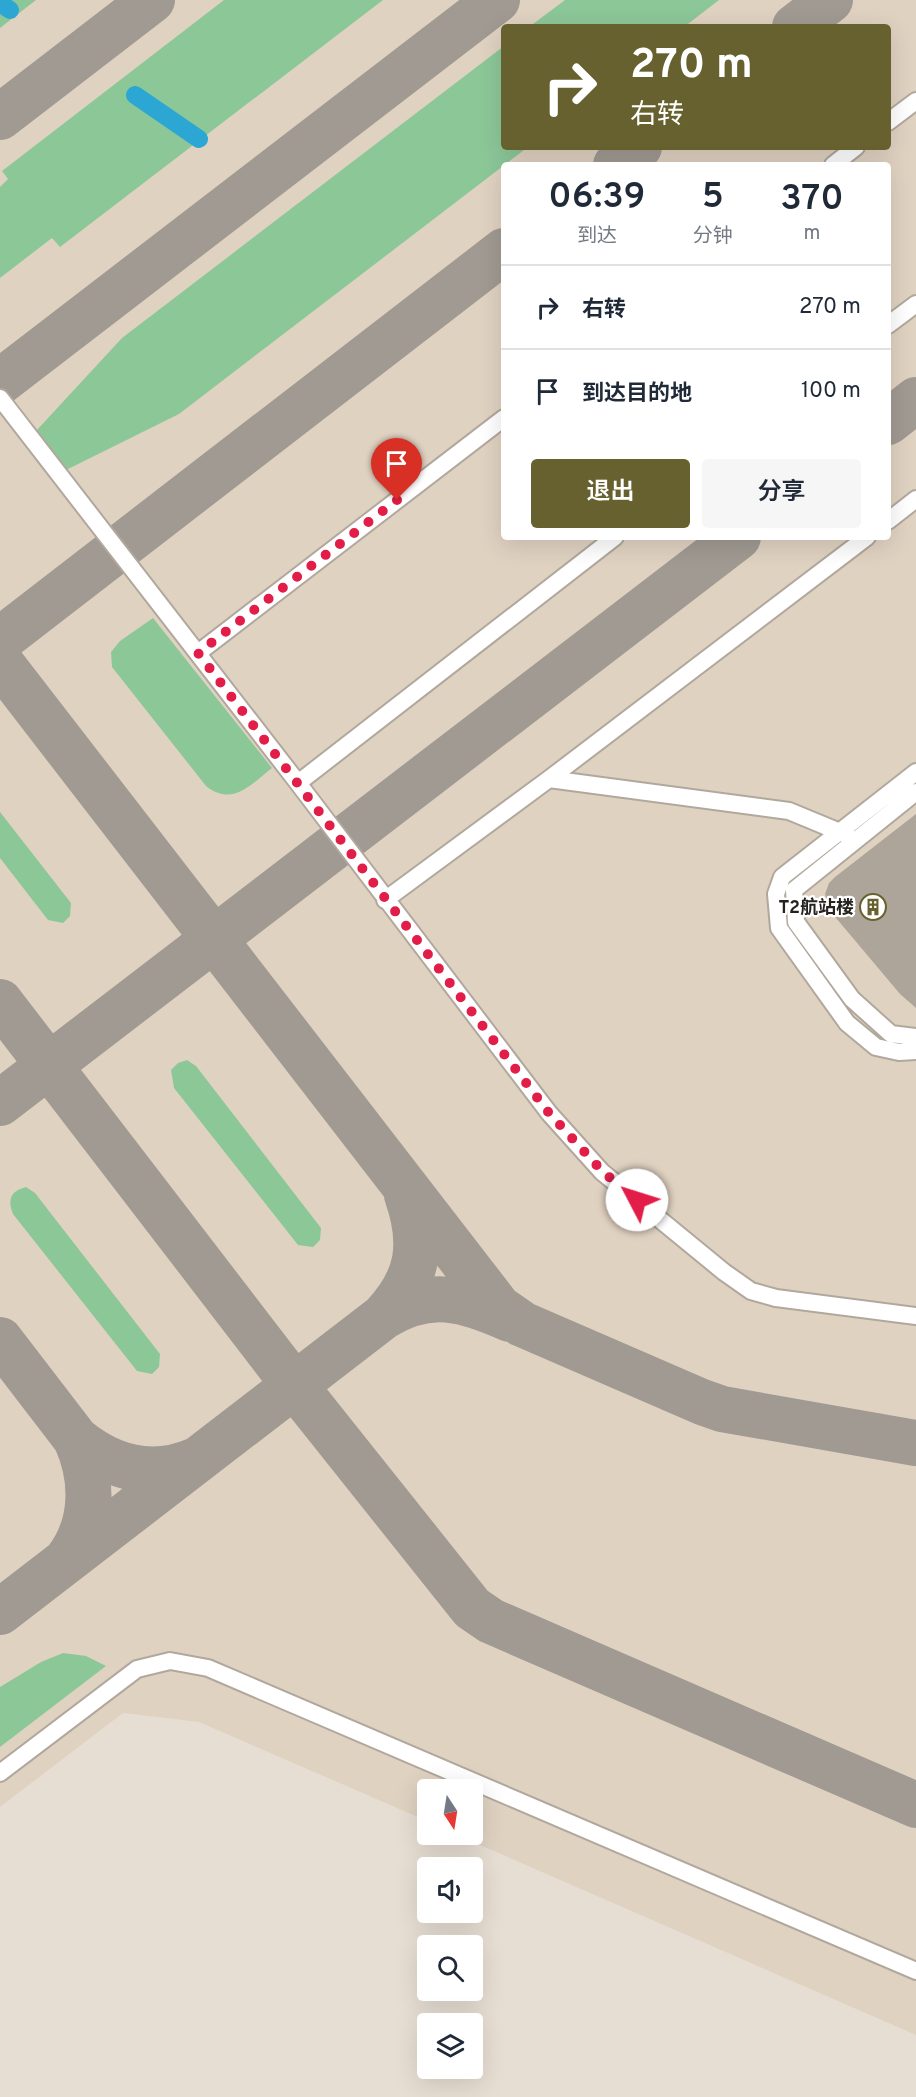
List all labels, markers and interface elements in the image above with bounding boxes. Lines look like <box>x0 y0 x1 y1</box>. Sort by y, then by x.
text: 270 m <box>630 40 753 93</box>
icon: right <box>531 48 609 126</box>
text: 右转 <box>630 99 684 133</box>
text: 06:39 <box>548 175 646 221</box>
text: 5 <box>702 175 724 221</box>
text: 370 <box>780 177 844 223</box>
text: m <box>803 221 820 247</box>
text: 到达 <box>577 224 617 250</box>
text: 分钟 <box>693 224 733 250</box>
icon: right <box>531 291 564 324</box>
text: 270 m <box>799 294 861 321</box>
text: 右转 <box>582 297 626 324</box>
icon: arrive <box>531 375 564 408</box>
text: 100 m <box>801 378 861 405</box>
text: 到达目的地 <box>582 381 692 408</box>
pin <box>371 438 422 500</box>
icon: arrive <box>380 447 413 480</box>
button: 退出 <box>531 459 690 528</box>
button: 分享 <box>702 459 861 528</box>
building icon: T2航站楼 <box>858 892 888 922</box>
place label: T2航站楼 <box>778 897 854 920</box>
position arrow <box>605 1168 669 1232</box>
north arrow <box>417 1779 483 1845</box>
map controls <box>417 1779 483 2079</box>
button: sound <box>417 1857 483 1923</box>
button: search <box>417 1935 483 2001</box>
button: layers <box>417 2013 483 2079</box>

